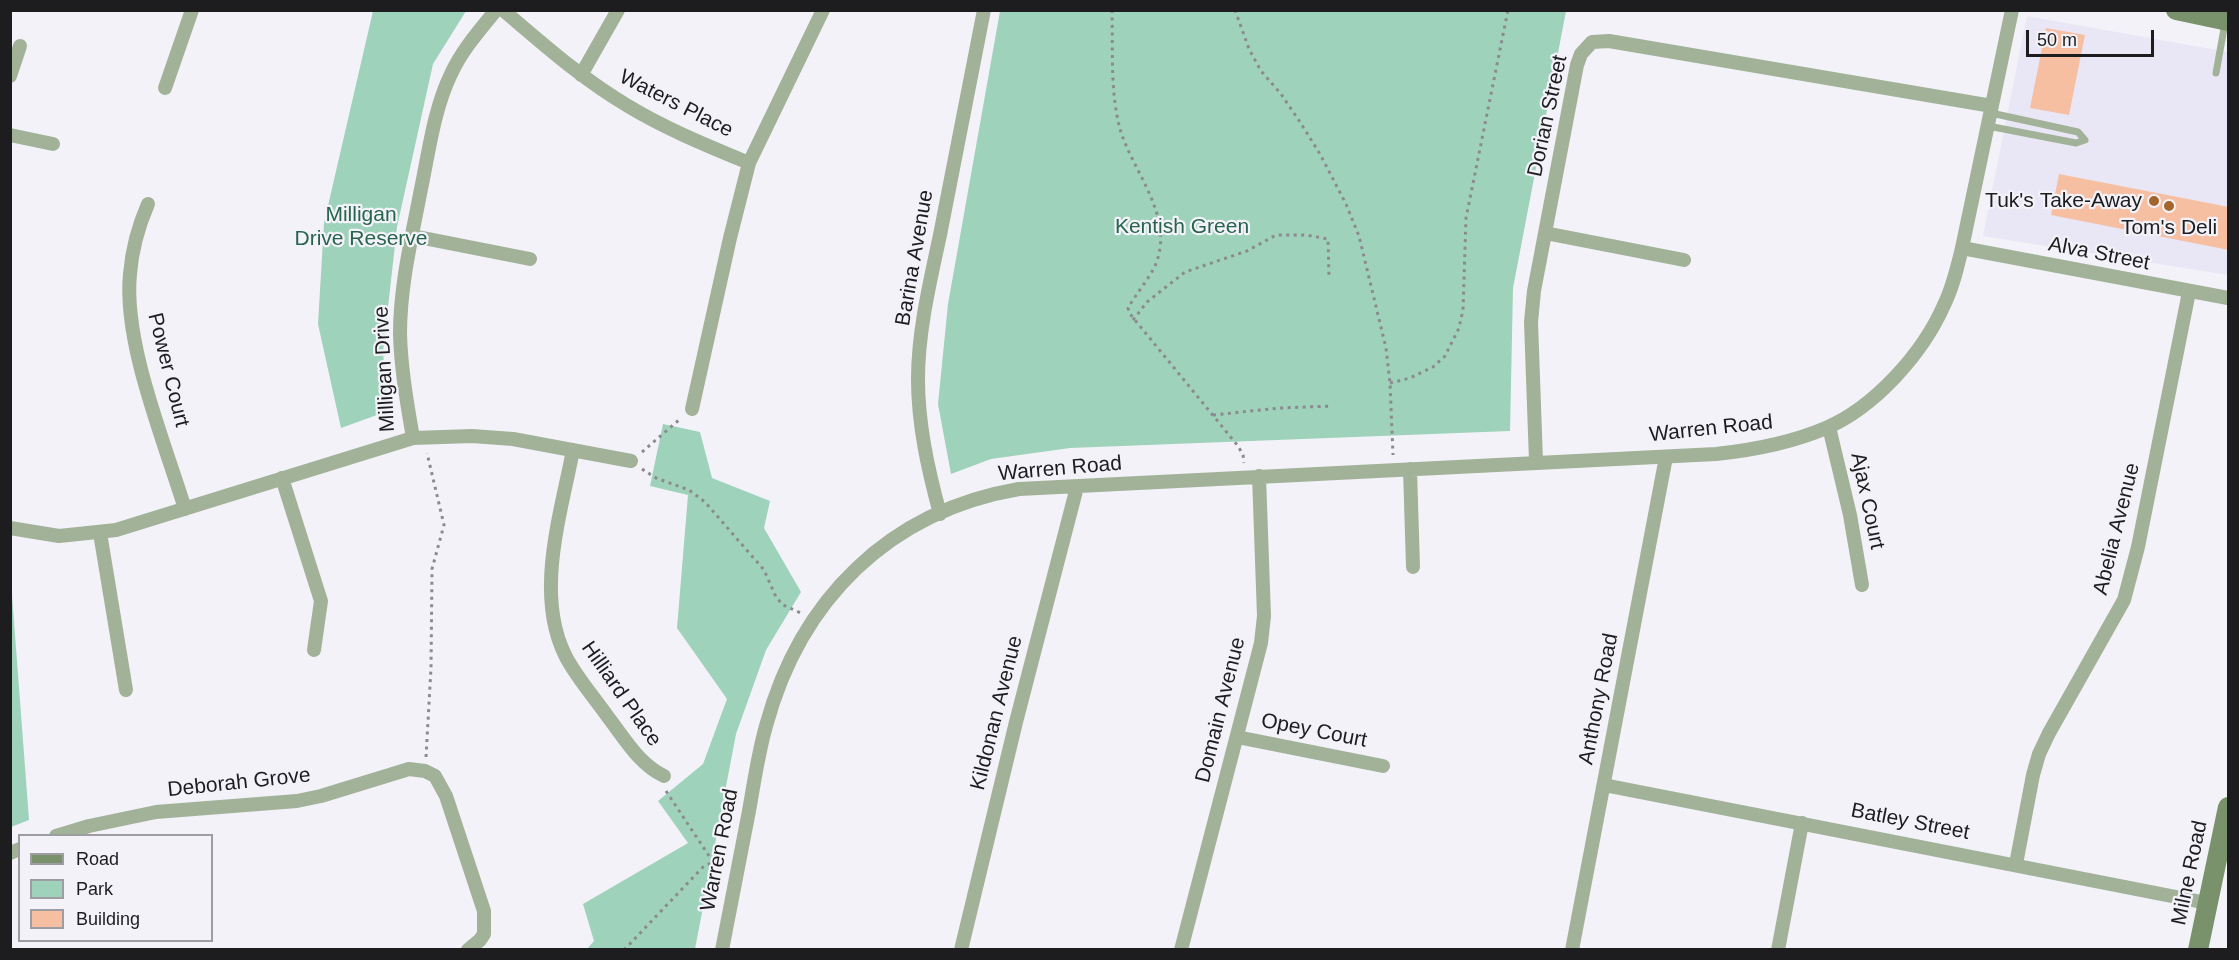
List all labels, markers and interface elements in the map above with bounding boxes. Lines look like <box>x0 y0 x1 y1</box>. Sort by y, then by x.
scale bar <box>2029 18 2156 56</box>
text: 50 m <box>2037 30 2077 50</box>
street label: Dorian Street <box>1523 53 1573 179</box>
street label: Waters Place <box>615 65 737 143</box>
street label: Barina Avenue <box>891 188 939 328</box>
place label: Tuk's Take-Away <box>1985 188 2142 214</box>
marker: Tuk's Take-Away <box>2147 194 2161 208</box>
marker: Tom's Deli <box>2162 199 2176 213</box>
park label: Milligan Drive Reserve <box>294 202 428 252</box>
park label: Kentish Green <box>1115 214 1249 240</box>
place label: Tom's Deli <box>2121 215 2217 241</box>
street label: Alva Street <box>2046 232 2152 276</box>
street label: Milligan Drive <box>369 305 401 433</box>
street label: Power Court <box>142 310 194 430</box>
street label: Warren Road <box>1648 410 1774 448</box>
street label: Ajax Court <box>1844 450 1890 552</box>
street label: Warren Road <box>997 451 1123 487</box>
street label: Abelia Avenue <box>2088 460 2146 598</box>
street label: Anthony Road <box>1574 631 1624 767</box>
street label: Kildonan Avenue <box>966 633 1028 793</box>
street label: Domain Avenue <box>1191 635 1251 785</box>
street label: Hilliard Place <box>576 637 666 751</box>
street label: Opey Court <box>1259 708 1369 754</box>
street label: Deborah Grove <box>166 763 312 803</box>
street label: Warren Road <box>696 787 744 913</box>
street label: Batley Street <box>1849 798 1971 846</box>
street label: Milne Road <box>2167 818 2213 928</box>
legend <box>18 834 213 942</box>
text: Road <box>76 849 119 869</box>
text: Park <box>76 879 113 899</box>
text: Building <box>76 909 140 929</box>

